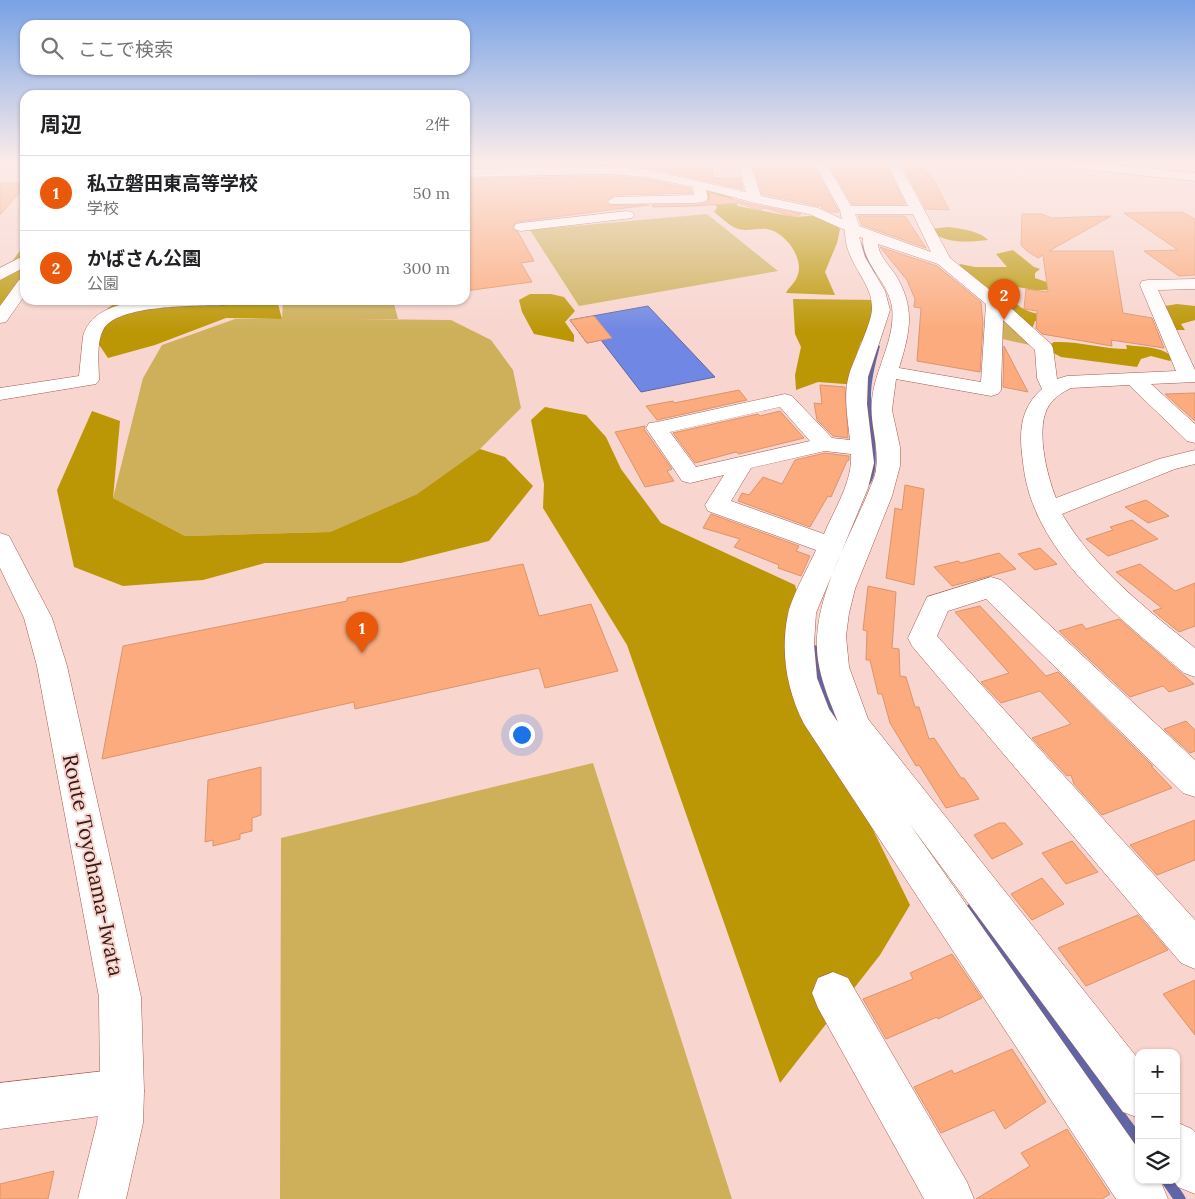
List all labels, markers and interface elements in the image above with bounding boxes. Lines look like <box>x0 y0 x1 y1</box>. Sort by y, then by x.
search box <box>20 20 470 75</box>
icon: search <box>38 34 66 62</box>
text: ここで検索 <box>78 37 173 61</box>
text: 周辺 <box>40 111 82 138</box>
text: 2件 <box>425 114 450 134</box>
text: 私立磐田東高等学校 <box>87 171 258 195</box>
text: 1 <box>53 183 59 203</box>
text: 50 m <box>413 183 450 203</box>
text: 学校 <box>87 198 119 218</box>
text: かばさん公園 <box>87 246 201 270</box>
text: 2 <box>52 258 60 278</box>
text: 300 m <box>403 258 450 278</box>
text: 公園 <box>87 273 119 293</box>
pin: 2 <box>988 279 1020 320</box>
pin: 1 <box>346 612 378 653</box>
your location <box>509 722 535 748</box>
street label: Route Toyohama-Iwata <box>57 751 130 979</box>
map controls <box>1135 1049 1180 1184</box>
button: + <box>1135 1049 1180 1094</box>
button: − <box>1135 1094 1180 1139</box>
button: layers <box>1135 1139 1180 1184</box>

